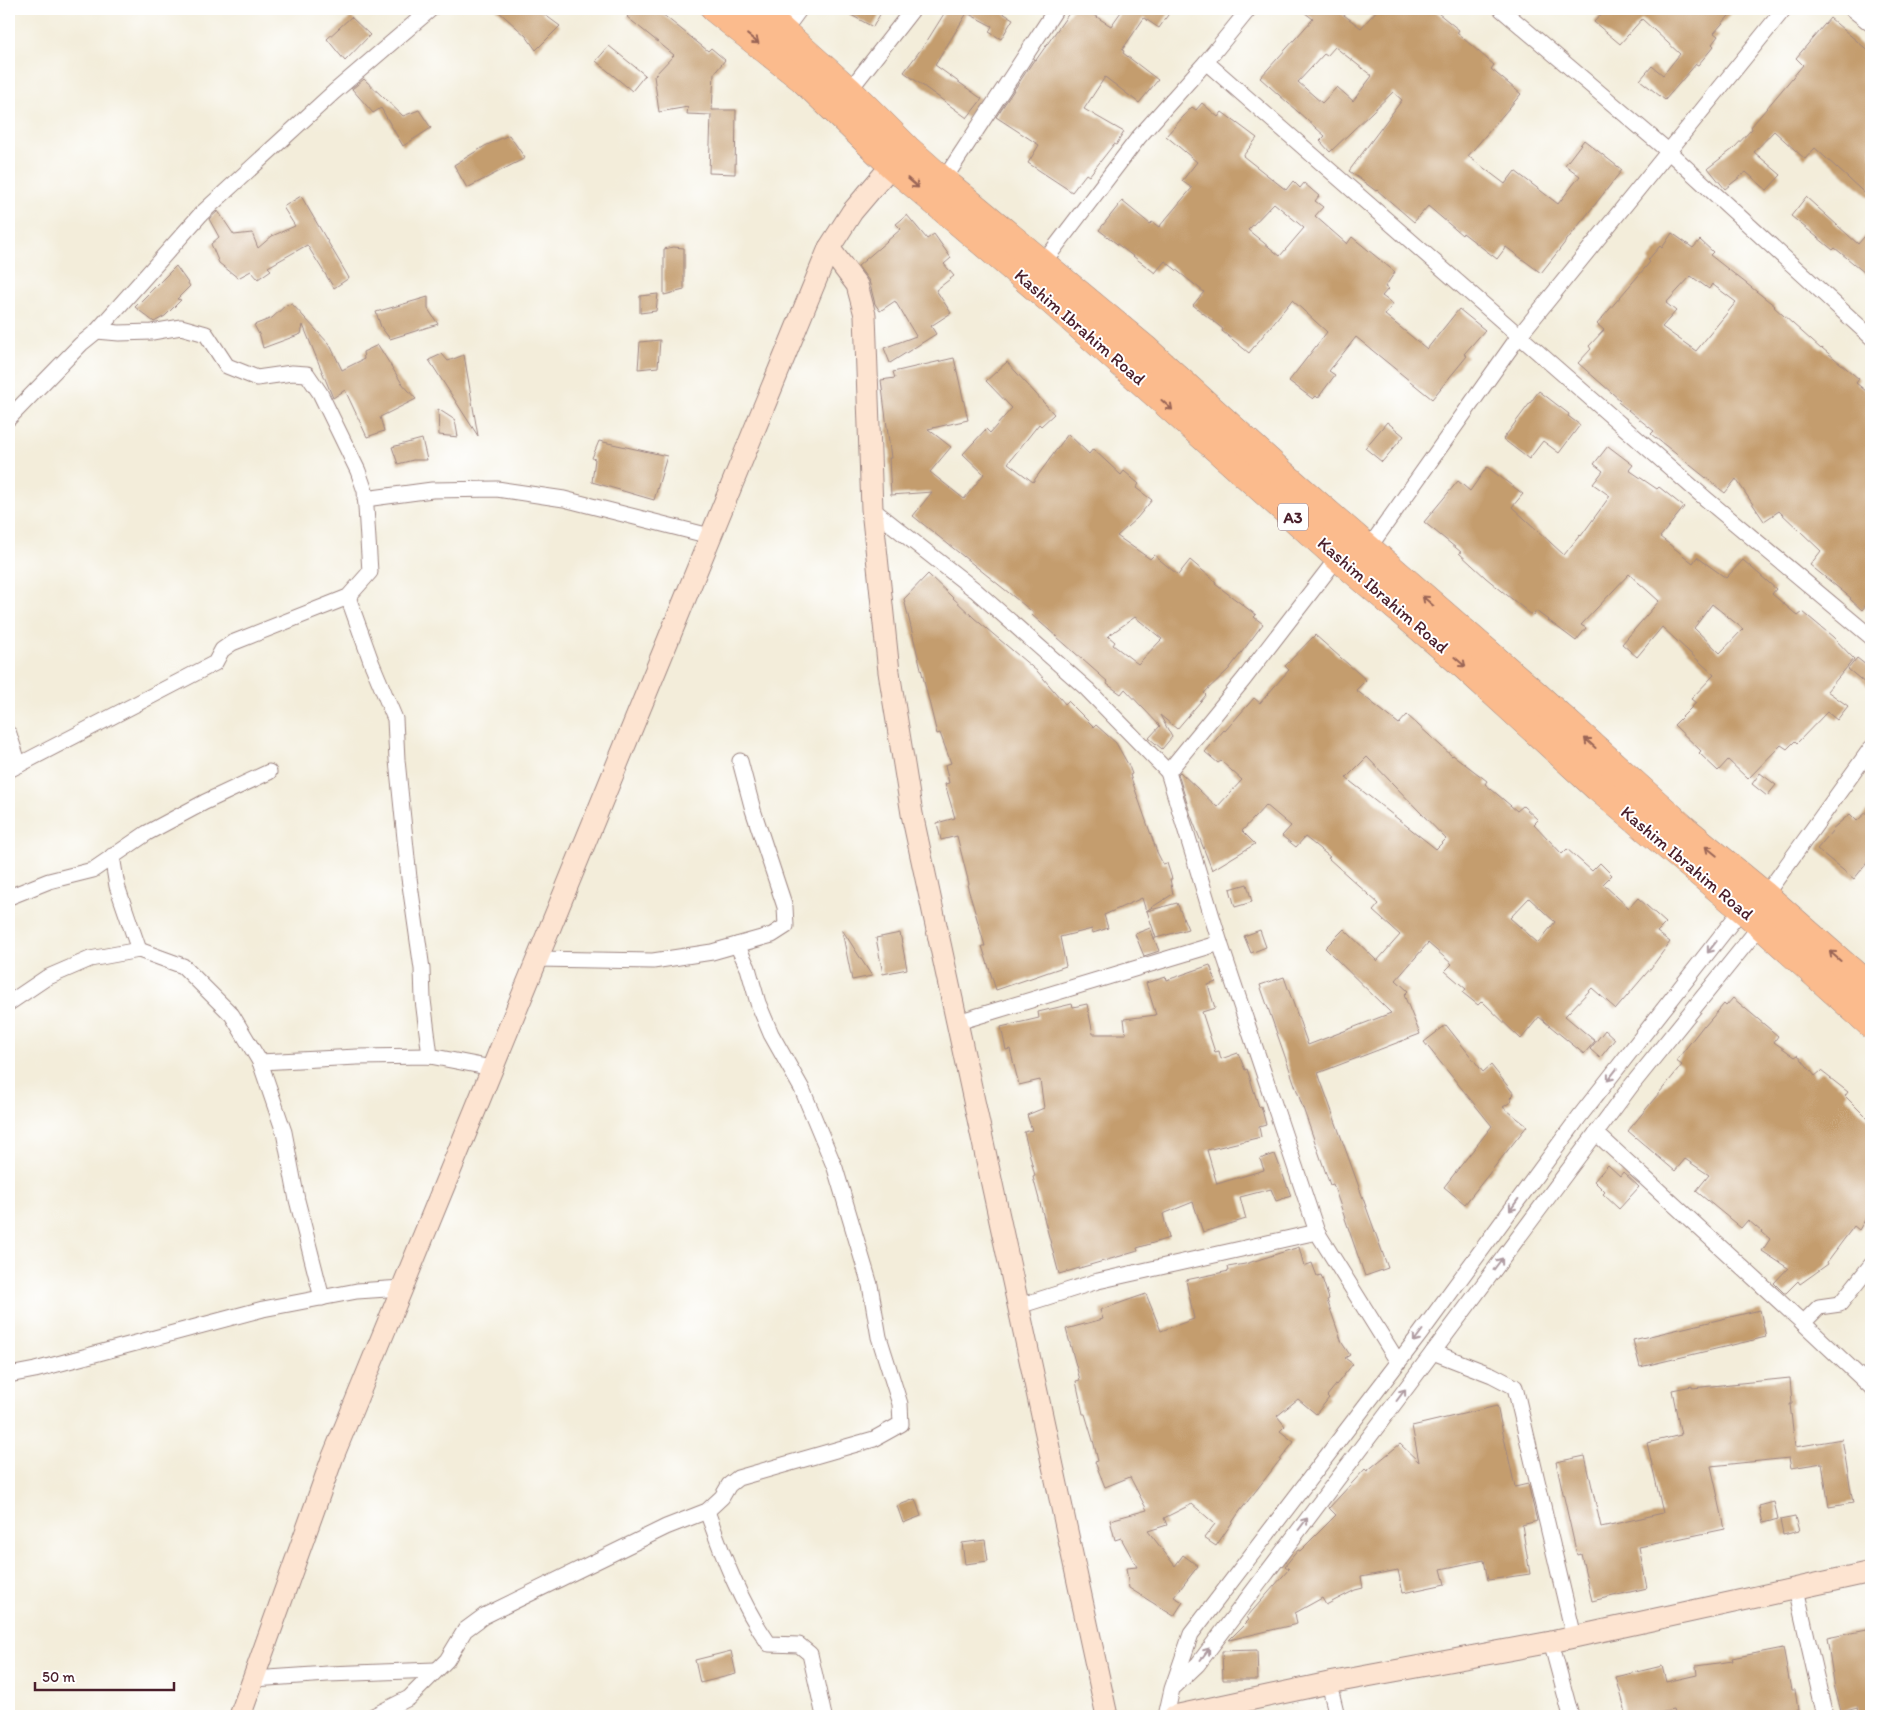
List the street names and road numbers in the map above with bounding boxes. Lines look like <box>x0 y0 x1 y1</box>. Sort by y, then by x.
street label: Kashim Ibrahim Road <box>1010 264 1150 390</box>
road number: A3 <box>1278 504 1308 530</box>
street label: Kashim Ibrahim Road <box>1313 532 1453 658</box>
street label: Kashim Ibrahim Road <box>1616 801 1758 925</box>

